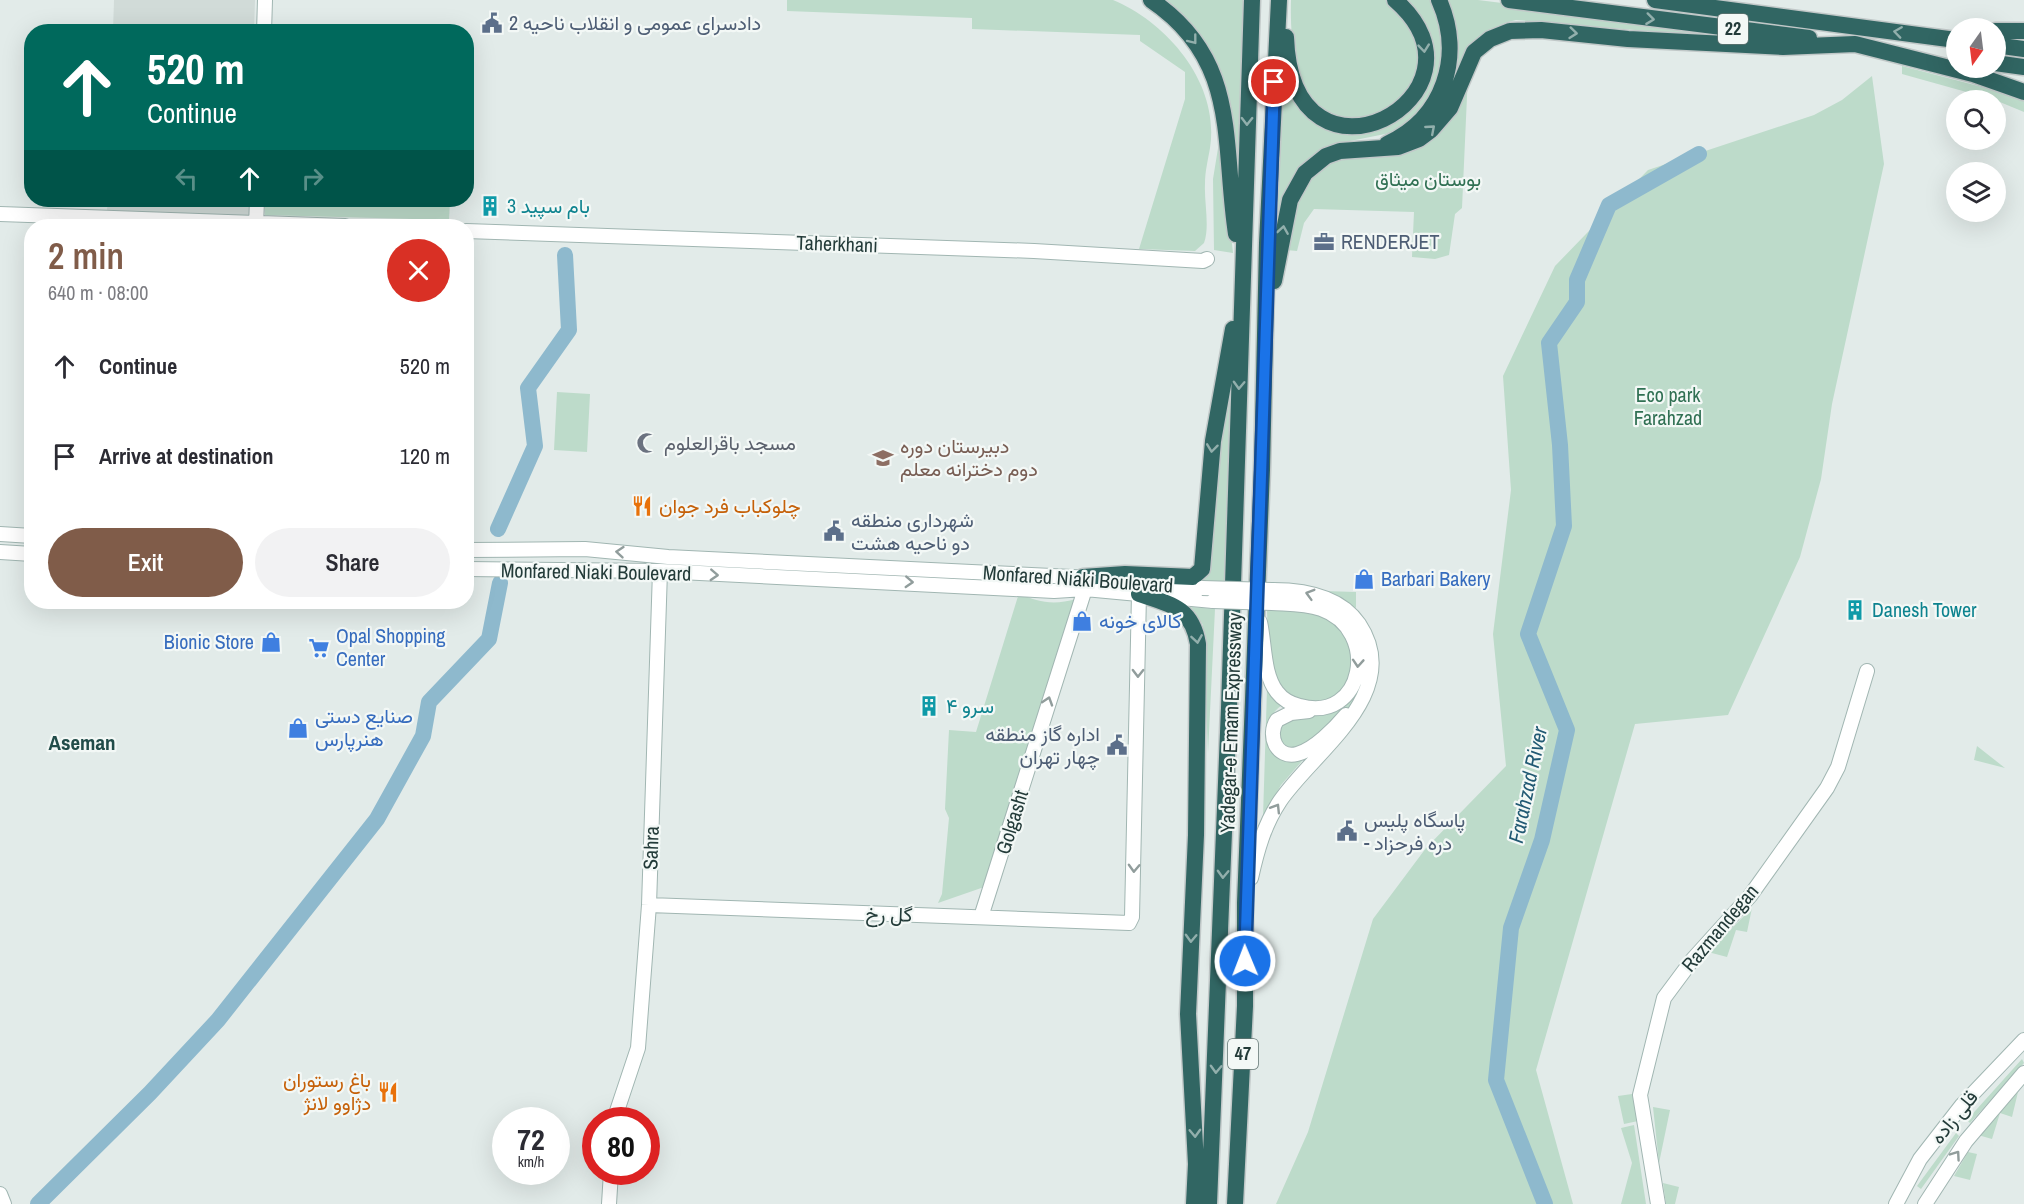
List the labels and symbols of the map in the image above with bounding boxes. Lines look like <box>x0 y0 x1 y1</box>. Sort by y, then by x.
place label: دادسرای عمومی و انقلاب ناحیه 2 <box>509 9 761 36</box>
public building icon: دادسرای عمومی و انقلاب ناحیه 2 <box>480 11 504 35</box>
one-way arrow <box>1646 12 1655 25</box>
road number: 22 <box>1718 14 1748 44</box>
north arrow <box>1946 18 2006 78</box>
one-way arrow <box>1569 26 1578 39</box>
one-way arrow <box>1893 27 1903 39</box>
one-way arrow <box>1186 33 1197 44</box>
one-way arrow <box>1417 43 1430 53</box>
pin <box>1248 56 1299 107</box>
one-way arrow <box>1240 117 1253 126</box>
one-way arrow <box>1424 125 1435 136</box>
park label: بوستان میثاق <box>1375 165 1481 192</box>
place label: بام سپید 3 <box>507 192 590 220</box>
building icon: بام سپید 3 <box>478 194 502 218</box>
one-way arrow <box>1276 225 1289 235</box>
place label: RENDERJET <box>1341 228 1439 255</box>
street label: Taherkhani <box>796 229 878 258</box>
office icon: RENDERJET <box>1312 230 1336 254</box>
one-way arrow <box>1233 381 1246 390</box>
park label: Eco park Farahzad <box>1634 381 1702 431</box>
place label: مسجد باقرالعلوم <box>664 429 796 456</box>
mosque icon: مسجد باقرالعلوم <box>635 431 659 455</box>
place label: دبیرستان دوره دوم دخترانه معلم <box>900 432 1038 482</box>
one-way arrow <box>1207 443 1219 452</box>
school or university icon: دبیرستان دوره دوم دخترانه معلم <box>871 446 895 470</box>
place label: چلوکباب فرد جوان <box>659 492 801 520</box>
restaurant icon: چلوکباب فرد جوان <box>630 494 654 518</box>
place label: شهرداری منطقه دو ناحیه هشت <box>851 506 974 556</box>
public building icon: شهرداری منطقه دو ناحیه هشت <box>822 519 846 543</box>
one-way arrow <box>616 546 625 559</box>
street label: Monfared Niaki Boulevard <box>501 556 691 587</box>
street label: Monfared Niaki Boulevard <box>982 558 1174 599</box>
place label: Barbari Bakery <box>1381 565 1491 592</box>
shop icon: Barbari Bakery <box>1352 567 1376 591</box>
one-way arrow <box>709 568 718 581</box>
one-way arrow <box>904 576 913 589</box>
one-way arrow <box>1305 589 1316 601</box>
place label: Danesh Tower <box>1872 596 1977 623</box>
building icon: Danesh Tower <box>1843 598 1867 622</box>
place label: کالای خونه <box>1099 607 1182 634</box>
shop icon: کالای خونه <box>1070 609 1094 633</box>
street label: Yadegar-e Emam Expressway <box>1213 612 1248 834</box>
place label: Opal Shopping Center <box>336 622 445 672</box>
place label: Bionic Store <box>164 628 254 655</box>
shop icon: Bionic Store <box>259 630 283 654</box>
one-way arrow <box>1190 634 1202 644</box>
supermarket icon: Opal Shopping Center <box>307 636 331 660</box>
one-way arrow <box>1351 659 1364 668</box>
one-way arrow <box>1132 669 1144 678</box>
place label: سرو ۴ <box>946 692 994 719</box>
building icon: سرو ۴ <box>917 694 941 718</box>
one-way arrow <box>1041 696 1054 707</box>
place label: صنایع دستی هنرپارس <box>315 702 413 753</box>
shop icon: صنایع دستی هنرپارس <box>286 716 310 740</box>
place label: اداره گاز منطقه چهار تهران <box>985 720 1100 771</box>
water label: Farahzad River <box>1501 723 1554 846</box>
district label: Aseman <box>49 728 116 757</box>
public building icon: اداره گاز منطقه چهار تهران <box>1105 733 1129 757</box>
street label: Golgasht <box>989 786 1034 857</box>
one-way arrow <box>1268 804 1280 814</box>
place label: پاسگاه پلیس - دره فرحزاد <box>1364 806 1465 856</box>
public building icon: پاسگاه پلیس - دره فرحزاد <box>1335 819 1359 843</box>
street label: Sahra <box>636 826 665 870</box>
one-way arrow <box>1127 864 1140 873</box>
one-way arrow <box>1217 869 1229 878</box>
street label: Razmandegan <box>1675 878 1764 977</box>
street label: گل رخ <box>865 899 913 929</box>
position arrow <box>1213 929 1277 993</box>
one-way arrow <box>1184 934 1197 943</box>
road number: 47 <box>1228 1039 1258 1069</box>
one-way arrow <box>1209 1064 1222 1073</box>
place label: باغ رستوران دژاوو لانژ <box>283 1066 371 1116</box>
restaurant icon: باغ رستوران دژاوو لانژ <box>376 1080 400 1104</box>
street label: قلی زاده <box>1924 1084 1984 1149</box>
speed limit sign: 80 <box>582 1107 660 1185</box>
one-way arrow <box>1189 1129 1201 1138</box>
one-way arrow <box>1949 1150 1960 1161</box>

